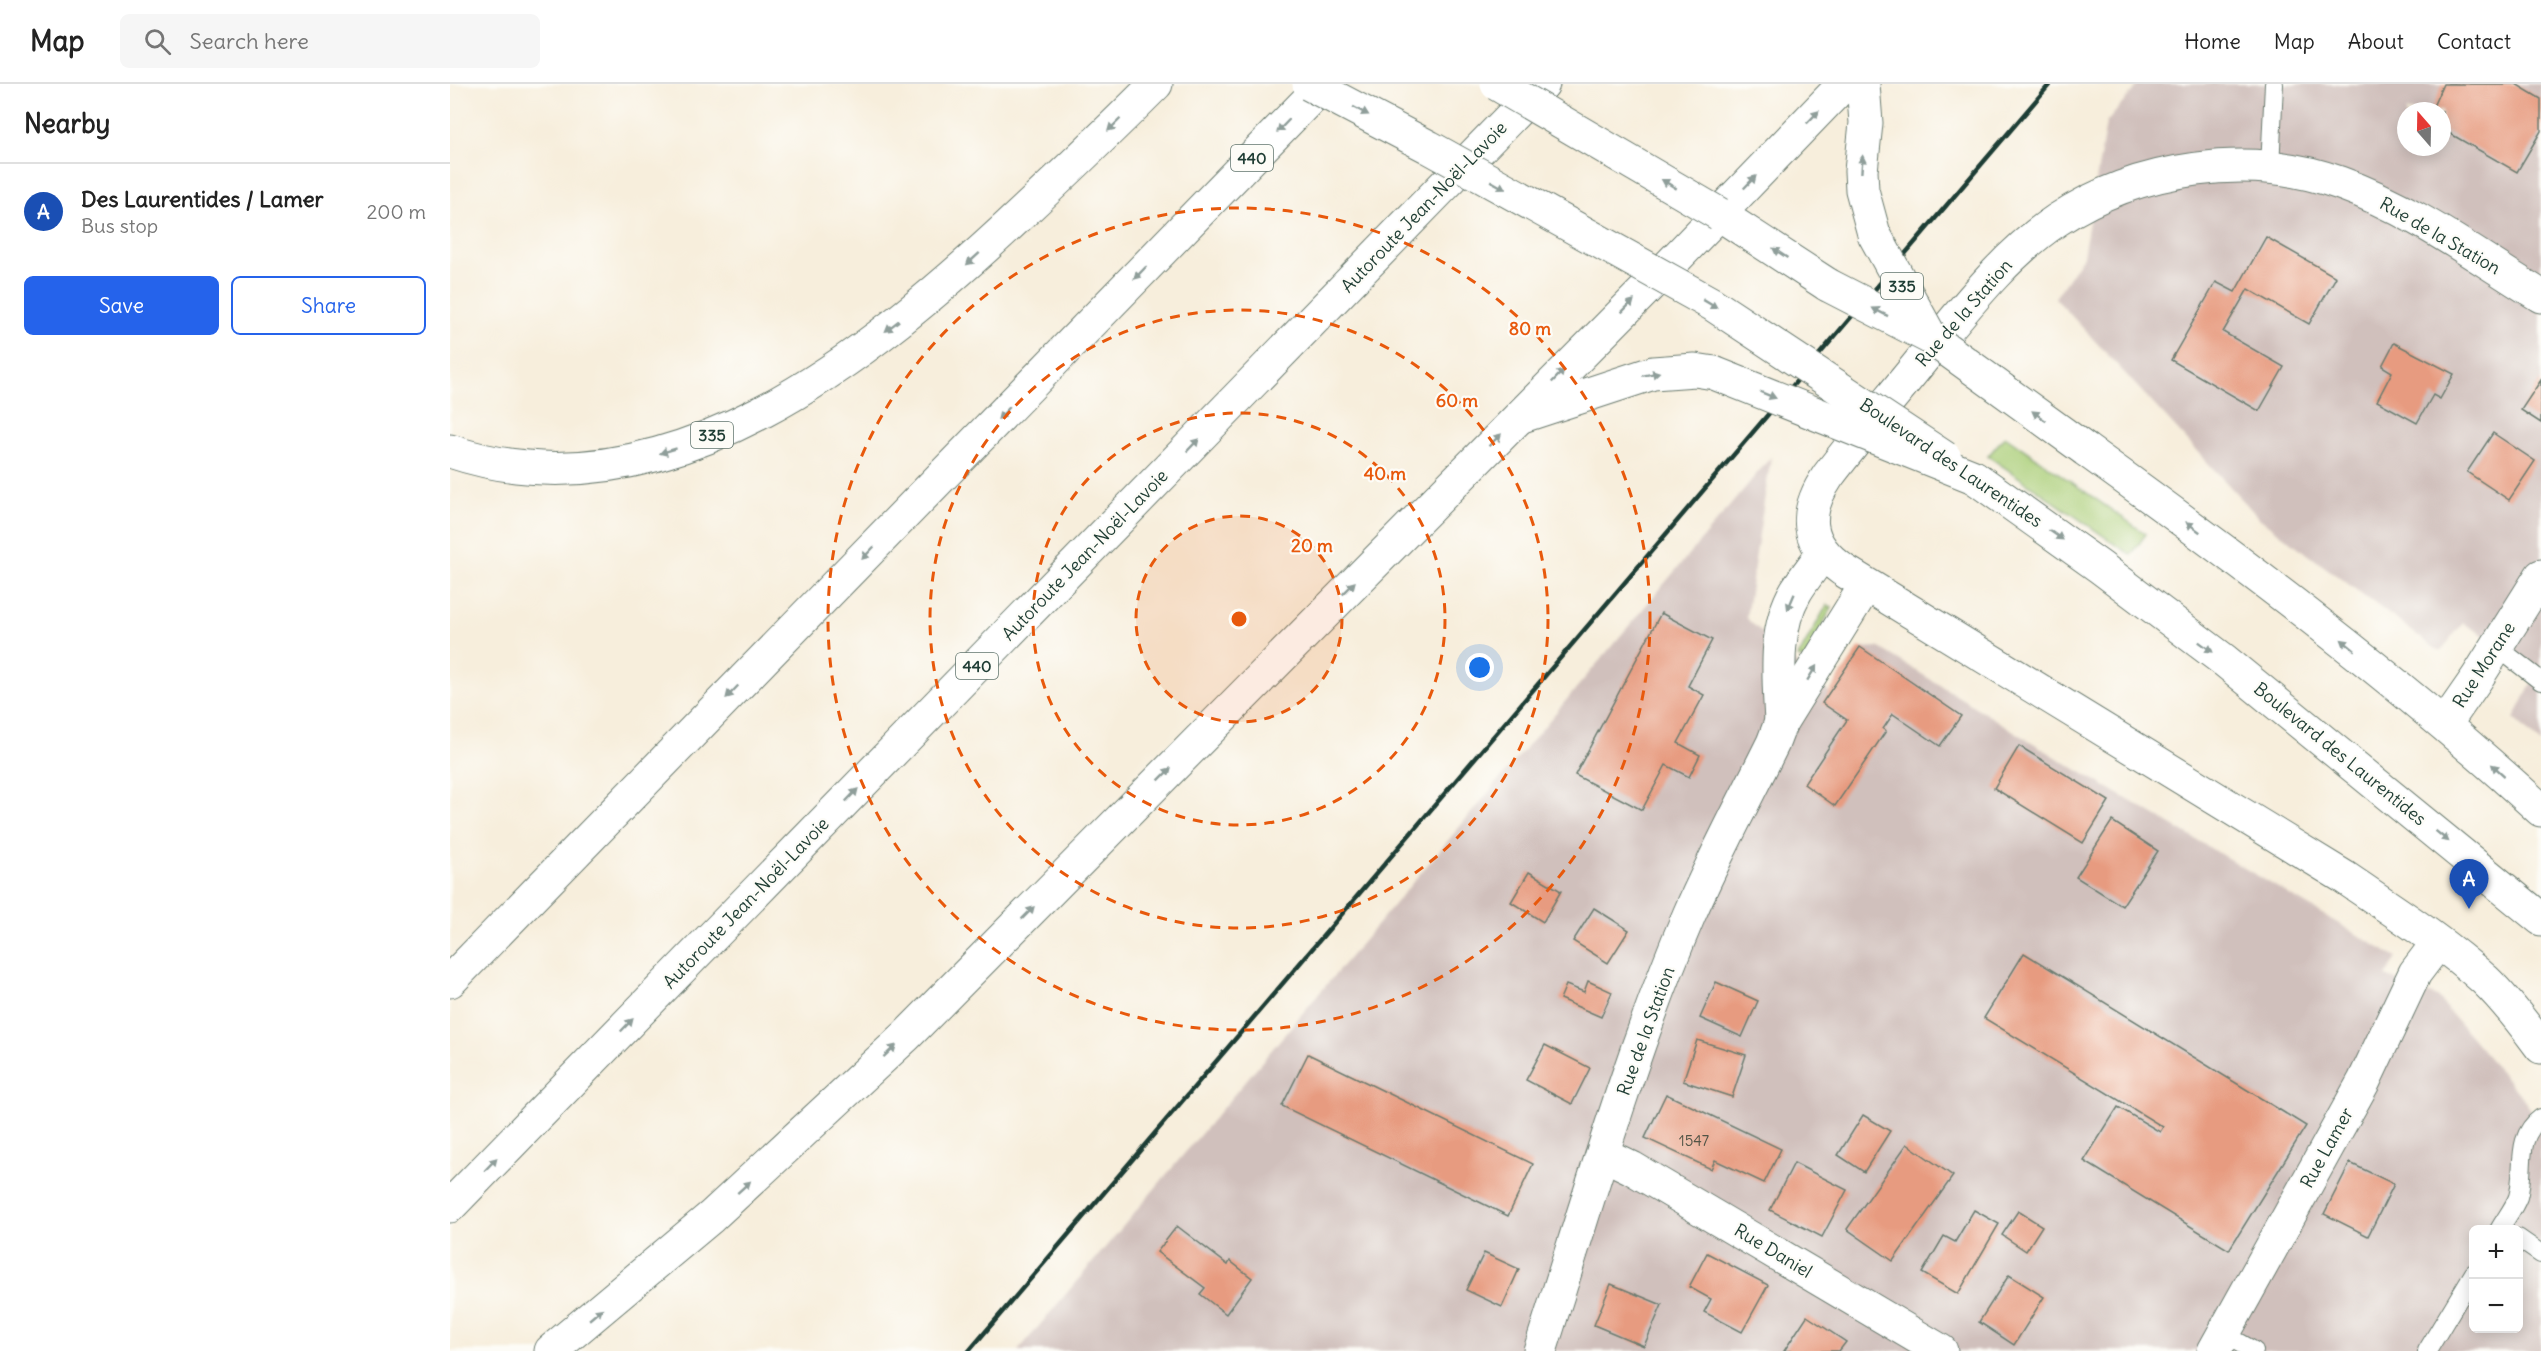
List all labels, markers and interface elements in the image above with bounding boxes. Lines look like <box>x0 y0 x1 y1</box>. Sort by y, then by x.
search box <box>120 14 540 68</box>
text: Map <box>30 23 84 59</box>
icon: search <box>141 25 174 58</box>
text: Search here <box>189 27 309 55</box>
text: Home <box>2184 28 2241 55</box>
text: Map <box>2274 28 2315 55</box>
text: About <box>2348 28 2404 55</box>
text: Contact <box>2437 28 2511 55</box>
north arrow <box>2397 102 2451 156</box>
one-way arrow <box>1353 106 1370 116</box>
text: Nearby <box>24 107 110 140</box>
one-way arrow <box>1805 110 1819 124</box>
street label: Autoroute Jean-Noël-Lavoie <box>1336 116 1512 297</box>
one-way arrow <box>1107 118 1122 132</box>
one-way arrow <box>1277 118 1290 133</box>
road number: 440 <box>1231 145 1273 171</box>
one-way arrow <box>1857 154 1867 173</box>
one-way arrow <box>1743 174 1757 189</box>
one-way arrow <box>1660 179 1677 189</box>
one-way arrow <box>1490 180 1507 190</box>
text: Des Laurentides / Lamer <box>81 185 324 213</box>
street label: Rue de la Station <box>2376 192 2505 279</box>
text: A <box>37 199 50 224</box>
text: 200 m <box>366 199 426 224</box>
text: Bus stop <box>81 213 158 238</box>
one-way arrow <box>1772 247 1788 259</box>
one-way arrow <box>965 252 980 266</box>
street label: Rue de la Station <box>1910 254 2017 371</box>
one-way arrow <box>1133 266 1147 280</box>
road number: 335 <box>1881 273 1923 299</box>
button: Save <box>24 276 219 335</box>
button: Share <box>231 276 426 335</box>
one-way arrow <box>1621 298 1635 313</box>
one-way arrow <box>1702 298 1718 309</box>
one-way arrow <box>1871 307 1888 317</box>
text: 80 m <box>1509 317 1551 340</box>
one-way arrow <box>884 320 899 332</box>
one-way arrow <box>1642 369 1661 378</box>
one-way arrow <box>1551 370 1565 384</box>
text: 60 m <box>1436 389 1478 412</box>
one-way arrow <box>1759 391 1777 400</box>
street label: Boulevard des Laurentides <box>1856 393 2047 532</box>
one-way arrow <box>997 405 1011 419</box>
one-way arrow <box>2031 410 2047 422</box>
road number: 335 <box>691 422 733 448</box>
one-way arrow <box>1488 433 1503 447</box>
one-way arrow <box>1185 438 1199 452</box>
one-way arrow <box>659 447 677 456</box>
text: 40 m <box>1364 462 1406 485</box>
street label: Autoroute Jean-Noël-Lavoie <box>997 464 1173 645</box>
one-way arrow <box>2186 521 2202 533</box>
one-way arrow <box>2048 529 2064 540</box>
text: 20 m <box>1291 534 1333 557</box>
one-way arrow <box>861 545 875 559</box>
one-way arrow <box>1341 581 1355 595</box>
one-way arrow <box>1786 593 1795 611</box>
centre of rings <box>1229 609 1249 629</box>
street label: Rue Morane <box>2447 617 2520 712</box>
one-way arrow <box>2341 640 2356 652</box>
one-way arrow <box>2198 641 2214 653</box>
road number: 440 <box>956 653 998 679</box>
your location <box>1465 653 1494 682</box>
one-way arrow <box>1806 664 1817 681</box>
street label: Boulevard des Laurentides <box>2249 677 2431 830</box>
one-way arrow <box>725 685 739 699</box>
one-way arrow <box>2491 764 2505 778</box>
one-way arrow <box>1158 767 1172 782</box>
one-way arrow <box>844 788 858 802</box>
street label: Autoroute Jean-Noël-Lavoie <box>658 812 834 993</box>
one-way arrow <box>2434 830 2450 843</box>
pin: A <box>2450 860 2488 909</box>
one-way arrow <box>1021 907 1035 921</box>
street label: Rue de la Station <box>1612 963 1680 1098</box>
one-way arrow <box>620 1017 634 1032</box>
one-way arrow <box>883 1044 898 1058</box>
street label: Rue Lamer <box>2295 1103 2358 1192</box>
house number: 1547 <box>1679 1131 1709 1150</box>
one-way arrow <box>484 1156 498 1171</box>
one-way arrow <box>736 1181 751 1194</box>
street label: Rue Daniel <box>1730 1218 1816 1283</box>
map controls <box>2469 1225 2523 1333</box>
button: + <box>2469 1225 2523 1279</box>
button: − <box>2469 1279 2523 1333</box>
one-way arrow <box>588 1307 604 1320</box>

